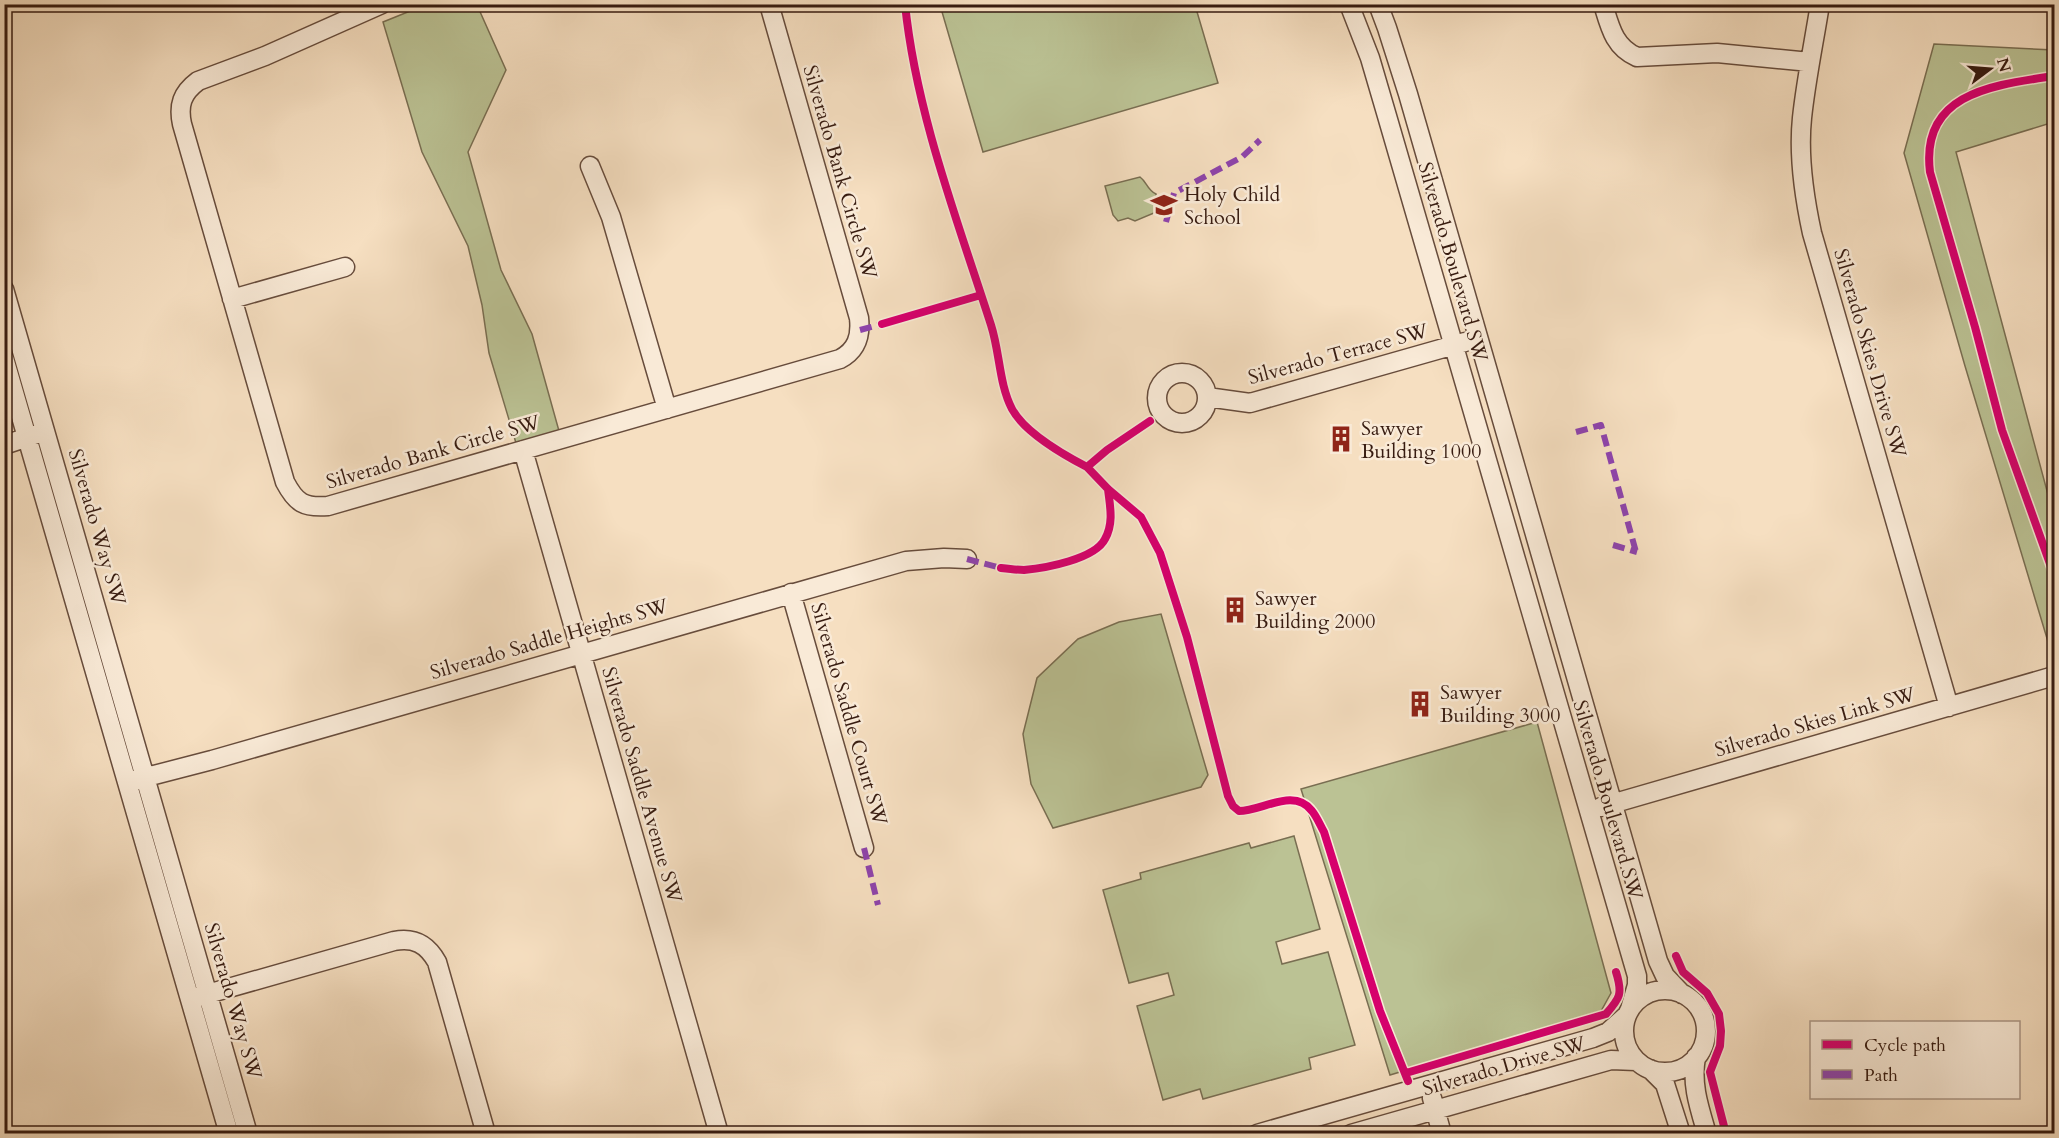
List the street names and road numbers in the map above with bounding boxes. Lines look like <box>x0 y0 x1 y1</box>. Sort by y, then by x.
street label: Silverado Bank Circle SW <box>797 62 884 283</box>
street label: Silverado Boulevard SW <box>1412 159 1495 366</box>
street label: Silverado Skies Drive SW <box>1827 245 1913 461</box>
street label: Silverado Terrace SW <box>1245 317 1432 391</box>
street label: Silverado Bank Circle SW <box>323 408 544 495</box>
street label: Silverado Way SW <box>62 446 132 609</box>
street label: Silverado Saddle Heights SW <box>427 592 672 686</box>
street label: Silverado Saddle Court SW <box>804 600 894 829</box>
street label: Silverado Saddle Avenue SW <box>595 664 689 907</box>
street label: Silverado Skies Link SW <box>1712 680 1919 764</box>
street label: Silverado Boulevard SW <box>1567 697 1650 904</box>
street label: Silverado Way SW <box>198 920 268 1083</box>
street label: Silverado Drive SW <box>1419 1030 1590 1102</box>

